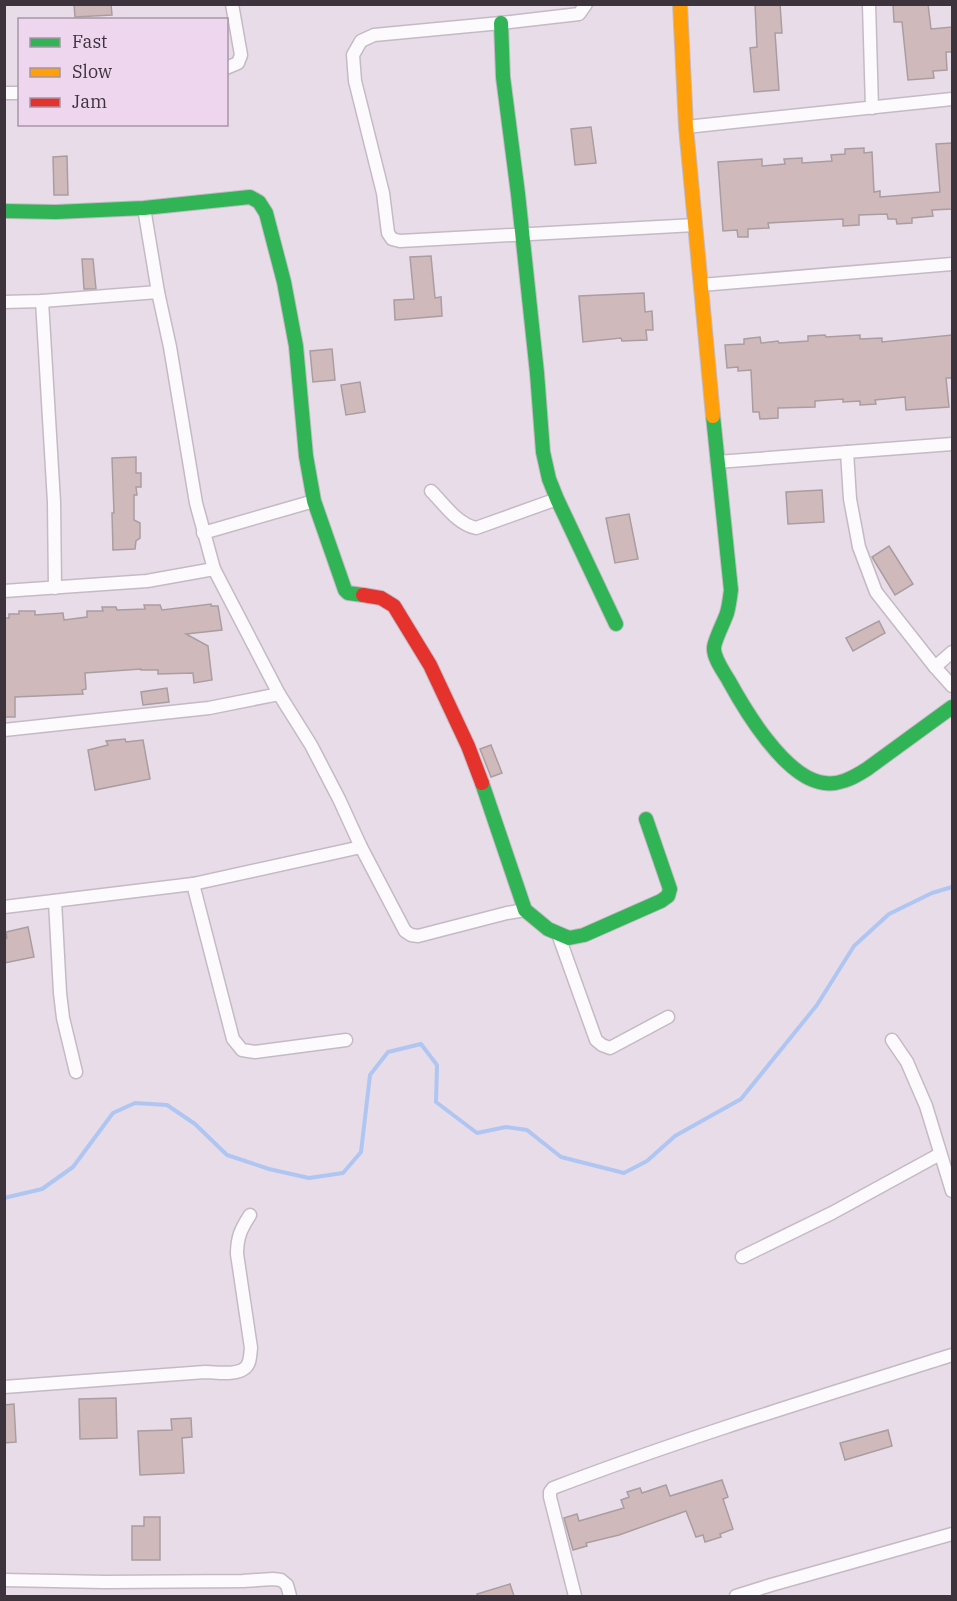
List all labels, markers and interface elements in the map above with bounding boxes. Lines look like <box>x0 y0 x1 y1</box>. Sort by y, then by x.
legend <box>18 18 228 126</box>
text: Fast <box>72 30 107 53</box>
text: Slow <box>72 60 112 83</box>
text: Jam <box>72 90 107 113</box>

